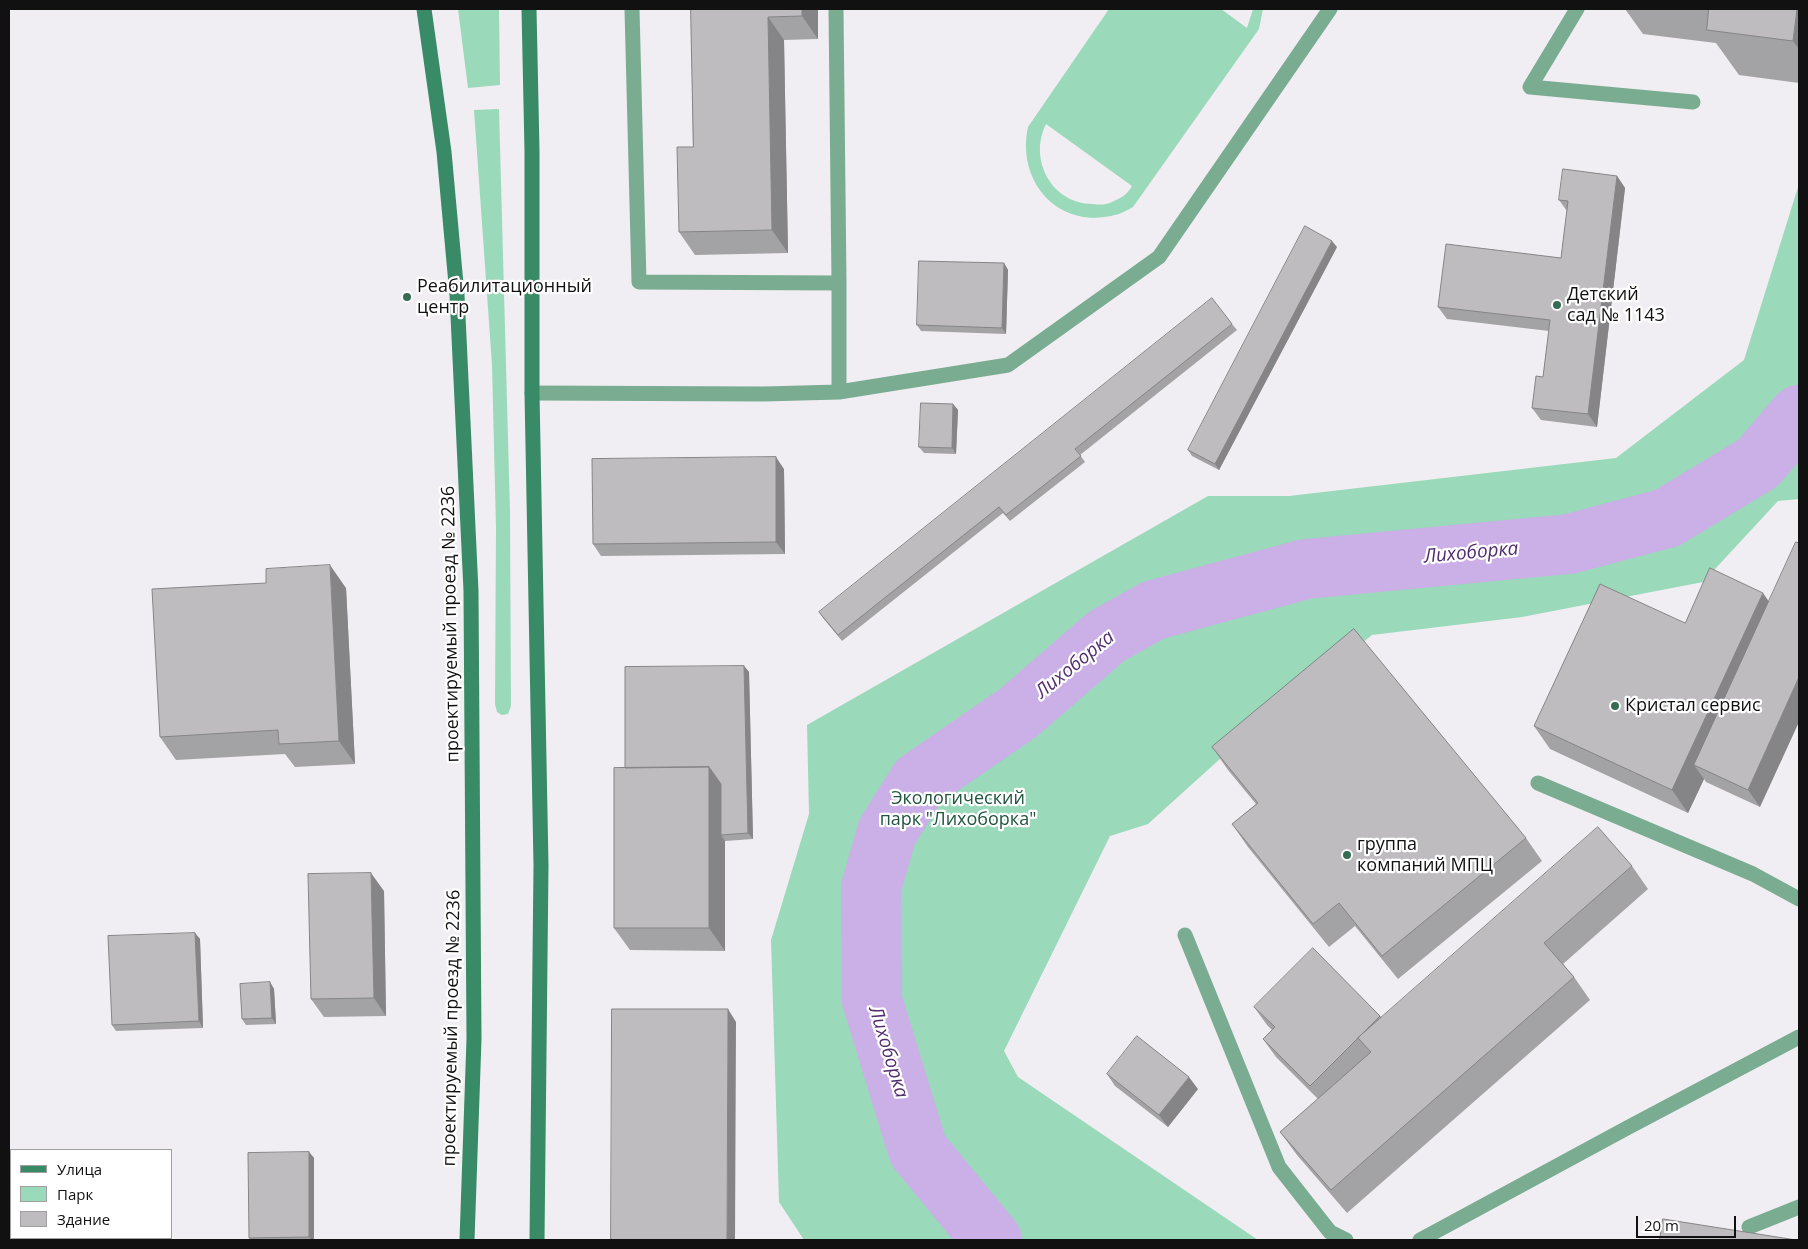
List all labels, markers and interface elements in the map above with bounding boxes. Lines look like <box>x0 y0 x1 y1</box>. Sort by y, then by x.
place label: Реабилитационный центр <box>417 276 592 318</box>
place label: Детский сад № 1143 <box>1567 284 1665 326</box>
marker: Реабилитационный центр <box>401 291 413 303</box>
marker: Детский сад № 1143 <box>1551 299 1563 311</box>
street label: проектируемый проезд № 2236 <box>438 486 464 762</box>
water label: Лихоборка <box>1423 538 1519 568</box>
water label: Лихоборка <box>1031 626 1119 704</box>
place label: Кристал сервис <box>1625 695 1761 717</box>
marker: Кристал сервис <box>1609 700 1621 712</box>
park label: Экологический парк "Лихоборка" <box>880 788 1036 831</box>
place label: группа компаний МПЦ <box>1357 834 1493 876</box>
marker: группа компаний МПЦ <box>1341 849 1353 861</box>
street label: проектируемый проезд № 2236 <box>439 890 465 1166</box>
water label: Лихоборка <box>863 1003 913 1101</box>
legend <box>10 1149 172 1239</box>
text: Улица <box>57 1159 102 1179</box>
text: Парк <box>57 1184 93 1204</box>
scale bar <box>1638 1206 1738 1238</box>
text: Здание <box>57 1209 110 1229</box>
text: 20 m <box>1644 1215 1679 1235</box>

